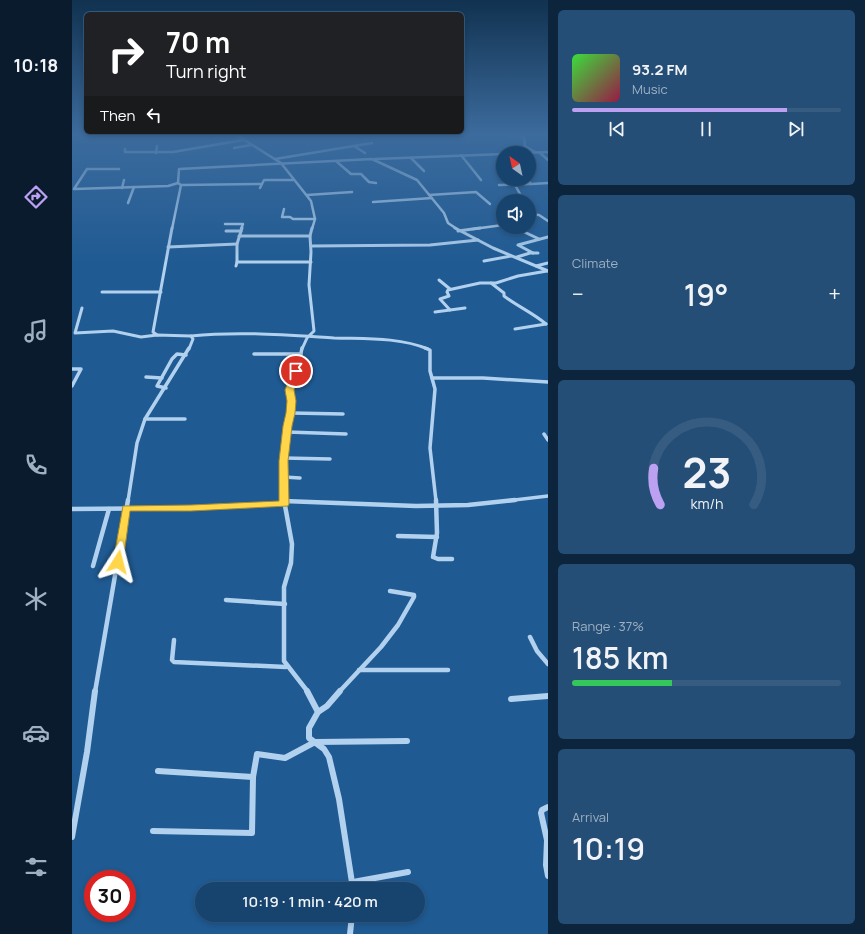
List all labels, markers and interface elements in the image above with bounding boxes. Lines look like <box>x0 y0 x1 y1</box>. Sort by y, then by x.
text: 70 m <box>166 23 230 61</box>
icon: right <box>100 28 152 80</box>
text: 10:18 <box>14 53 58 77</box>
text: Turn right <box>166 59 247 83</box>
text: 93.2 FM <box>632 59 687 80</box>
text: Music <box>632 80 668 98</box>
icon: left <box>143 104 165 126</box>
text: Then <box>100 105 135 126</box>
icon: previous <box>606 118 628 140</box>
icon: pause <box>695 118 717 140</box>
icon: next <box>785 118 807 140</box>
north arrow <box>496 146 536 186</box>
map controls <box>496 146 536 234</box>
icon: directions <box>22 183 50 211</box>
button: sound <box>496 194 536 234</box>
text: Climate <box>572 254 618 272</box>
text: 19° <box>684 274 729 315</box>
text: − <box>572 279 584 309</box>
text: + <box>828 279 841 309</box>
icon: music <box>22 317 50 345</box>
pin <box>279 354 313 388</box>
icon: arrive <box>285 360 307 382</box>
text: 23 <box>682 444 731 500</box>
icon: phone <box>22 451 50 479</box>
text: km/h <box>690 494 723 513</box>
position arrow <box>97 541 139 583</box>
icon: climate <box>22 585 50 613</box>
text: Range · 37% <box>572 617 644 635</box>
text: 185 km <box>572 637 668 678</box>
icon: car <box>22 719 50 747</box>
text: Arrival <box>572 808 609 826</box>
text: 10:19 <box>572 828 645 869</box>
icon: filters <box>22 853 50 881</box>
speed limit sign: 30 <box>84 870 136 922</box>
text: 10:19 · 1 min · 420 m <box>242 891 378 912</box>

